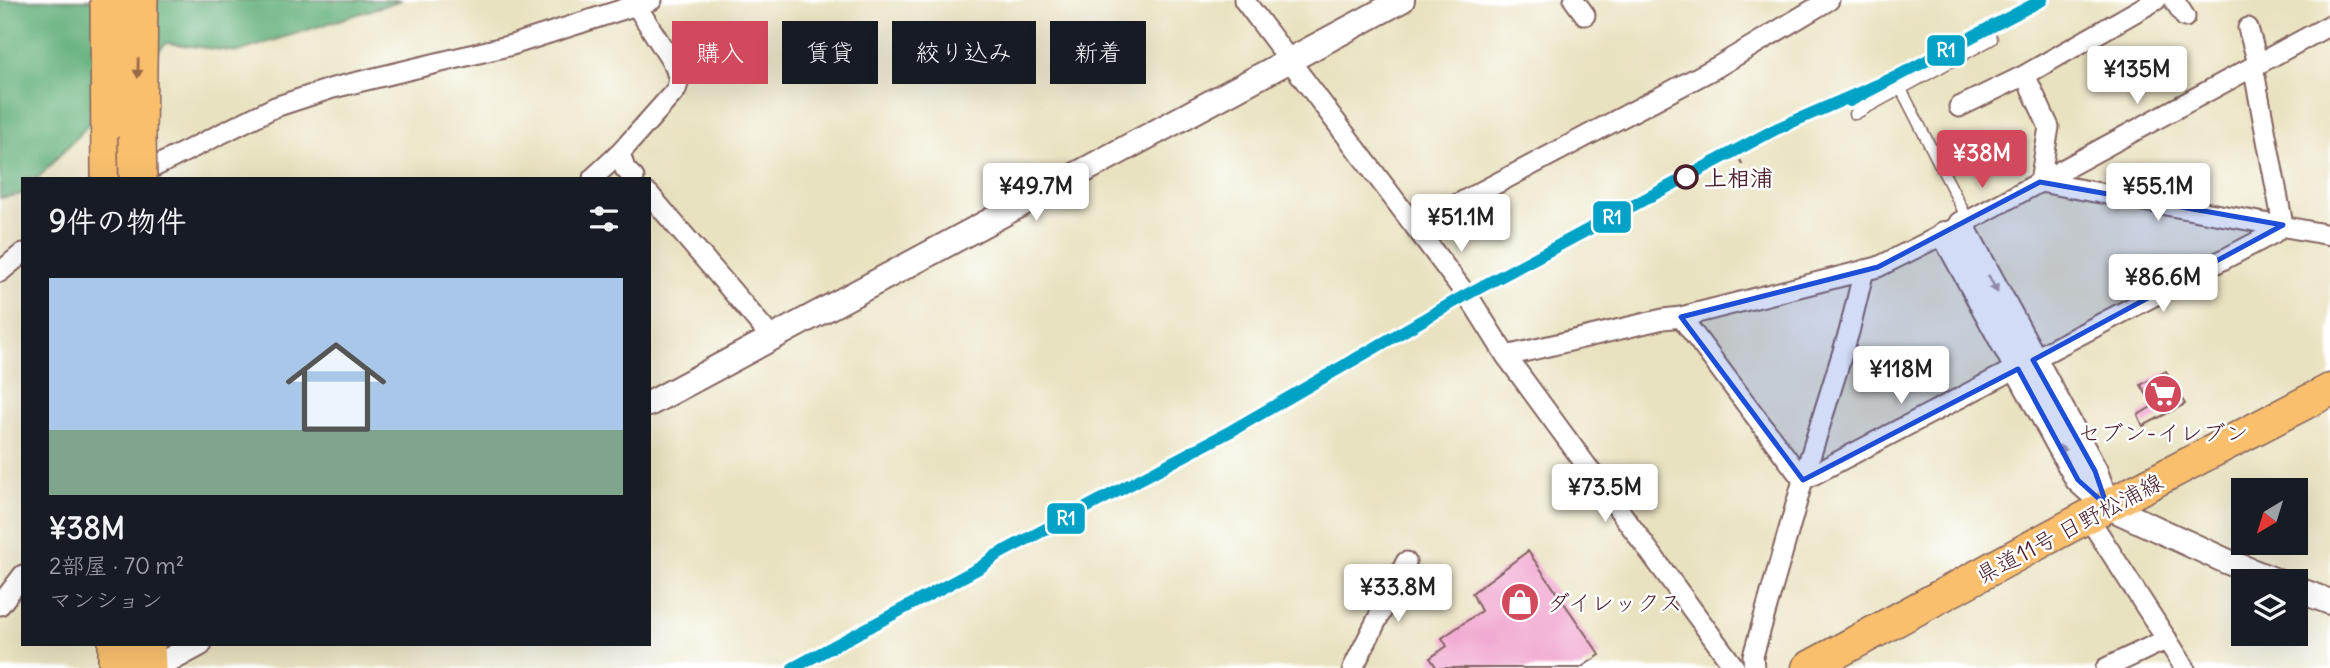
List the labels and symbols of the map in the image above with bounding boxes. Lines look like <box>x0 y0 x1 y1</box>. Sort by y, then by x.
line badge: R1 <box>1926 34 1966 67</box>
text: R1 <box>1936 38 1956 62</box>
pin: ¥135M <box>2088 46 2186 106</box>
one-way arrow <box>132 57 144 79</box>
pin: ¥38M <box>1941 130 2023 190</box>
place label: 上相浦 <box>1704 163 1773 192</box>
pin: ¥49.7M <box>979 164 1093 223</box>
pin: ¥55.1M <box>2101 164 2215 223</box>
marker: 上相浦 <box>1674 165 1698 189</box>
pin: ¥51.1M <box>1404 194 1518 254</box>
line badge: R1 <box>1592 200 1632 234</box>
text: R1 <box>1602 205 1622 229</box>
pin: ¥86.6M <box>2106 254 2220 314</box>
one-way arrow <box>1987 274 1999 294</box>
pin: ¥118M <box>1852 346 1950 406</box>
supermarket icon: セブン-イレブン <box>2142 373 2184 415</box>
place label: セブン-イレブン <box>2078 418 2248 447</box>
one-way arrow <box>2058 445 2070 464</box>
pin: ¥73.5M <box>1548 464 1662 524</box>
street label: 県道11号 日野松浦線 <box>1970 466 2168 590</box>
north arrow <box>2231 478 2308 555</box>
line badge: R1 <box>1046 502 1086 535</box>
text: R1 <box>1056 506 1076 530</box>
pin: ¥33.8M <box>1341 564 1455 624</box>
shop icon: ダイレックス <box>1499 581 1541 623</box>
place label: ダイレックス <box>1547 588 1682 617</box>

